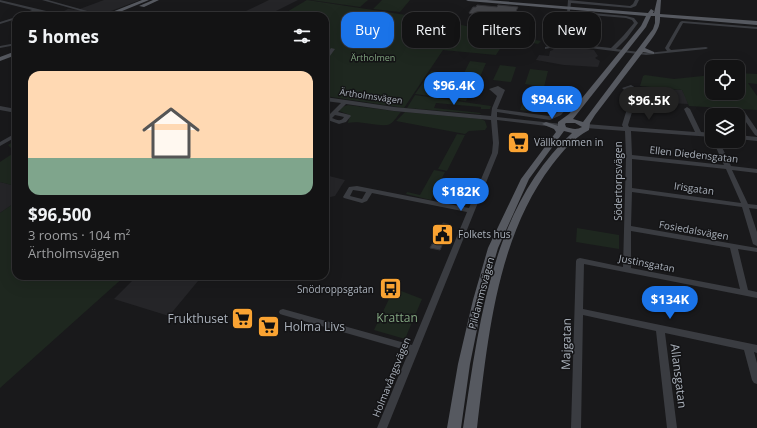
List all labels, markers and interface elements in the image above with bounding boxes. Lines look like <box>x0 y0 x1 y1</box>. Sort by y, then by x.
chip: Buy <box>341 12 394 48</box>
chip: Rent <box>402 12 460 48</box>
chip: Filters <box>468 12 535 48</box>
chip: New <box>543 12 601 48</box>
text: 5 homes <box>28 25 99 48</box>
icon: filters <box>291 25 313 47</box>
park label: Ärtholmen <box>351 51 395 64</box>
map controls <box>705 60 745 148</box>
button: locate <box>705 60 745 100</box>
pin: $96.4K <box>421 72 487 106</box>
text: $96.4K <box>433 76 475 94</box>
street label: Ärtholmsvägen <box>339 85 403 107</box>
pin: $94.6K <box>519 86 585 120</box>
pin: $96.5K <box>616 87 682 121</box>
text: $94.6K <box>531 90 573 108</box>
text: $96.5K <box>628 91 670 109</box>
icon: home <box>135 97 207 169</box>
button: layers <box>705 108 745 148</box>
supermarket icon: Vällkommen in <box>505 129 531 155</box>
place label: Vällkommen in <box>534 135 603 149</box>
street label: Södertorpsvägen <box>611 141 625 221</box>
street label: Ellen Diedensgatan <box>649 142 739 166</box>
pin: $182K <box>433 178 489 212</box>
street label: Irisgatan <box>673 178 715 198</box>
text: $182K <box>442 182 480 200</box>
text: $96,500 <box>28 203 91 226</box>
street label: Fosiedalsvägen <box>658 217 730 243</box>
public building icon: Folkets hus <box>430 221 456 247</box>
text: 3 rooms · 104 m² <box>28 226 130 244</box>
place label: Folkets hus <box>458 227 511 241</box>
text: Ärtholmsvägen <box>28 244 120 262</box>
street label: Justinsgatan <box>617 251 676 275</box>
street label: Pildammsvägen <box>465 256 497 330</box>
bus stop icon: Snödroppsgatan <box>377 276 403 302</box>
place label: Snödroppsgatan <box>297 282 374 296</box>
pin: $134K <box>642 286 698 320</box>
text: $134K <box>651 290 689 308</box>
supermarket icon: Frukthuset <box>230 305 256 331</box>
park label: Krattan <box>376 309 418 326</box>
place label: Frukthuset <box>168 310 228 327</box>
supermarket icon: Holma Livs <box>256 313 282 339</box>
place label: Holma Livs <box>284 318 345 335</box>
street label: Majgatan <box>557 318 575 370</box>
street label: Holmavångsvägen <box>369 335 413 419</box>
street label: Allansgatan <box>667 343 691 409</box>

